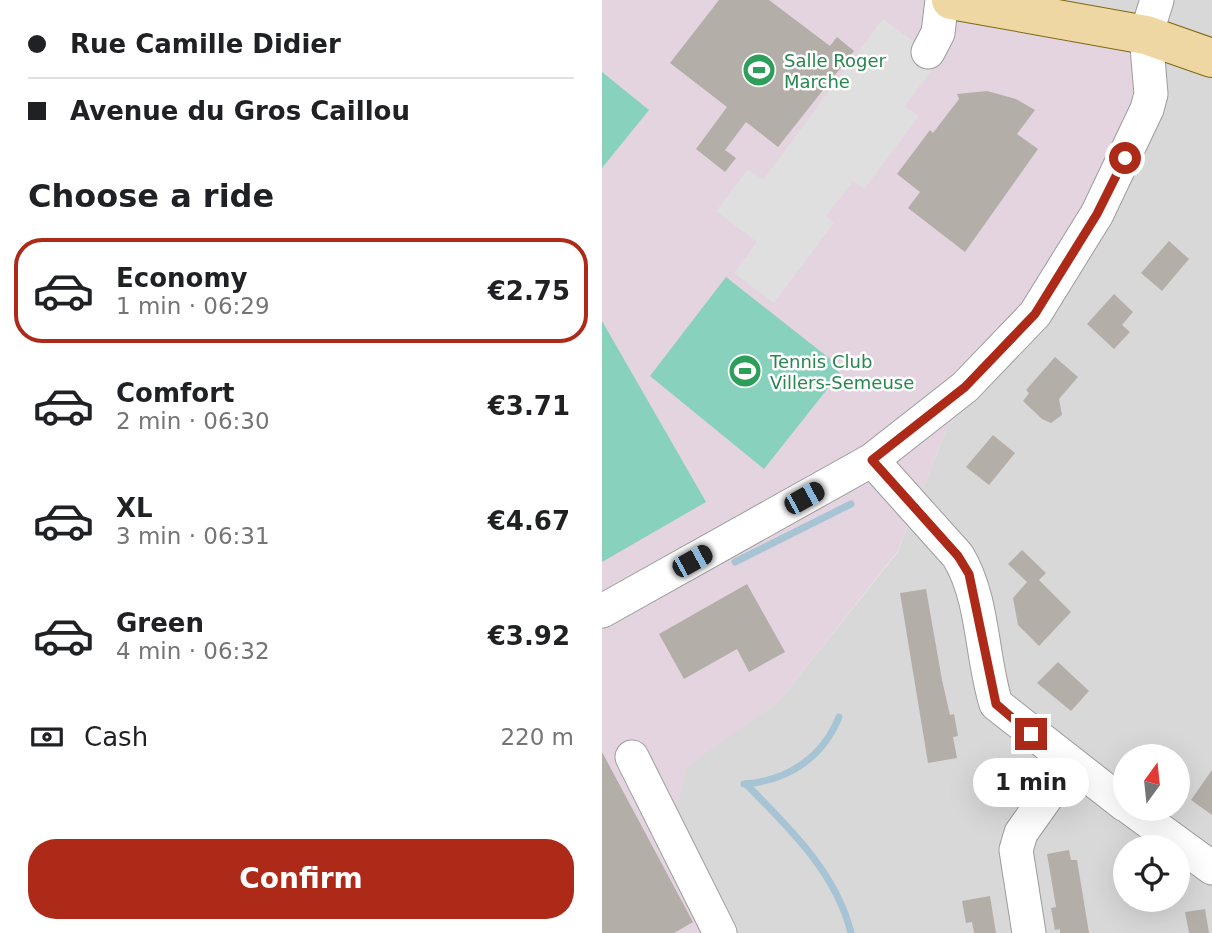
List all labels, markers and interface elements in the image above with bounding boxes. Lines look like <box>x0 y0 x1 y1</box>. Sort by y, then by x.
text: Rue Camille Didier <box>70 29 341 59</box>
place label: Salle Roger Marche <box>784 50 886 92</box>
sports icon: Salle Roger Marche <box>740 51 778 89</box>
text: Avenue du Gros Caillou <box>70 96 410 126</box>
route start <box>1109 142 1141 174</box>
text: Choose a ride <box>28 177 274 215</box>
icon: car <box>32 259 95 322</box>
text: Economy <box>116 263 247 293</box>
text: €2.75 <box>488 276 570 306</box>
text: 1 min · 06:29 <box>116 293 270 319</box>
place label: Tennis Club Villers-Semeuse <box>769 351 914 393</box>
sports icon: Tennis Club Villers-Semeuse <box>726 352 764 390</box>
icon: car <box>32 374 95 437</box>
text: Comfort <box>116 378 234 408</box>
text: €3.71 <box>488 391 570 421</box>
text: 2 min · 06:30 <box>116 408 270 434</box>
car <box>781 479 828 517</box>
icon: car <box>32 489 95 552</box>
text: XL <box>116 493 153 523</box>
text: €4.67 <box>488 506 570 536</box>
text: 3 min · 06:31 <box>116 523 270 549</box>
car <box>669 542 716 580</box>
icon: car <box>32 604 95 667</box>
text: Green <box>116 608 204 638</box>
text: €3.92 <box>488 621 570 651</box>
text: 4 min · 06:32 <box>116 638 270 664</box>
icon: cash <box>28 718 66 756</box>
route end <box>1015 718 1047 750</box>
text: Cash <box>84 722 148 752</box>
text: 220 m <box>500 724 574 750</box>
north arrow <box>1113 744 1190 821</box>
map controls <box>1113 744 1190 912</box>
callout: 1 min <box>973 758 1089 808</box>
text: 1 min <box>995 769 1067 795</box>
button: locate <box>1113 835 1190 912</box>
button: Confirm <box>28 839 574 919</box>

